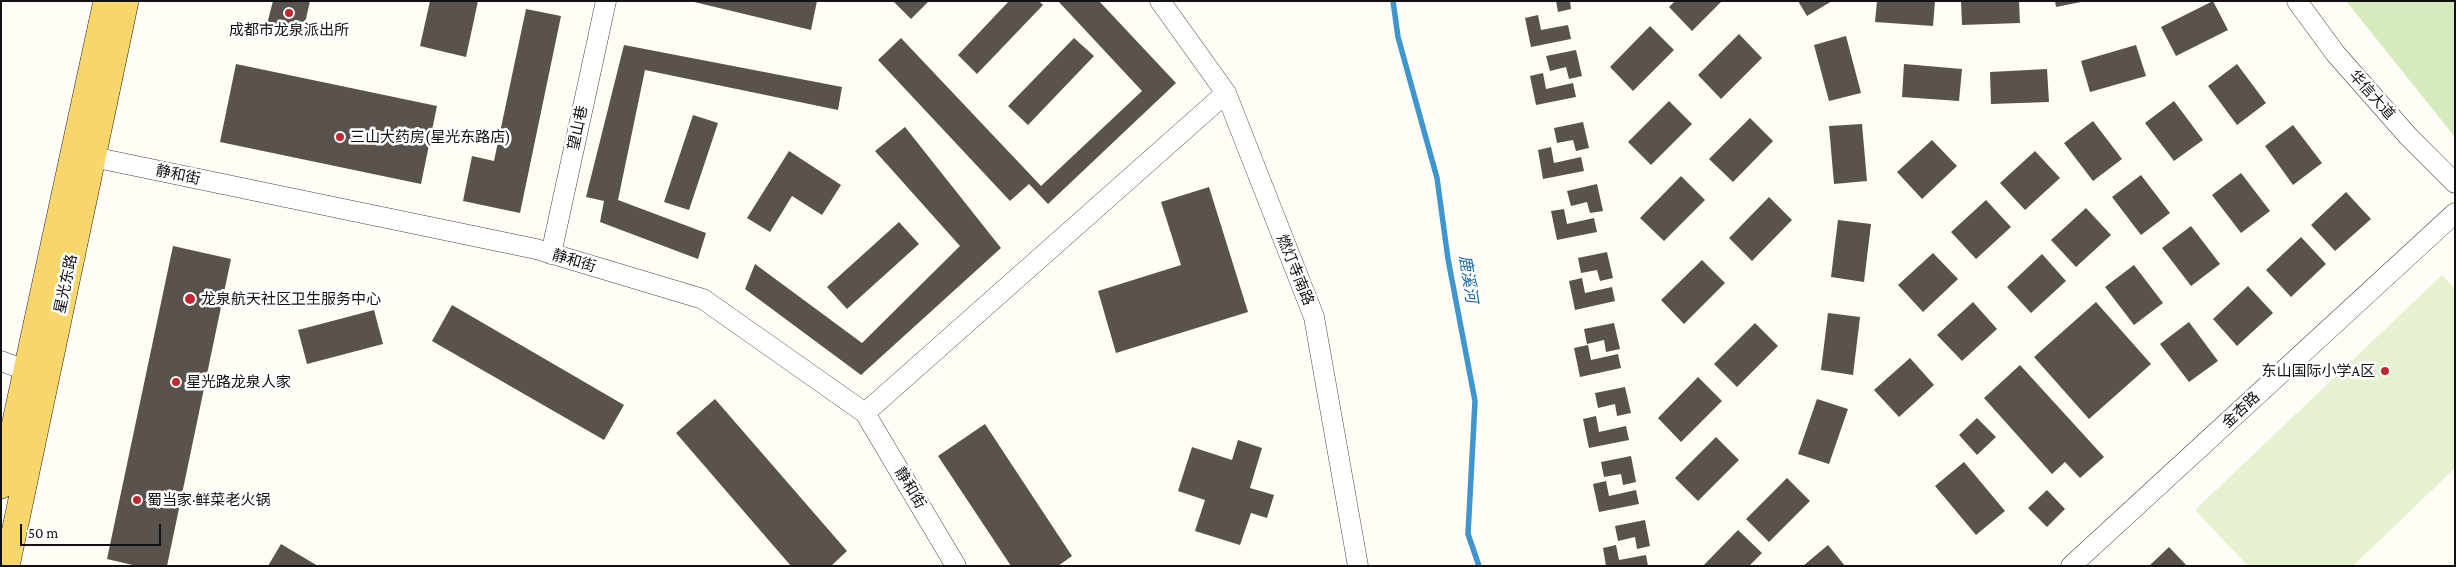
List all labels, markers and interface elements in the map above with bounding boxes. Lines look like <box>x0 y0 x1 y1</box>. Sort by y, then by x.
marker: 成都市龙泉派出所 <box>283 7 295 19</box>
place label: 成都市龙泉派出所 <box>229 21 349 39</box>
street label: 华信大道 <box>2345 67 2399 123</box>
street label: 望山巷 <box>565 104 591 152</box>
place label: 三山大药房(星光东路店) <box>350 128 511 146</box>
marker: 三山大药房(星光东路店) <box>334 131 346 143</box>
street label: 静和街 <box>154 162 202 188</box>
street label: 燃灯寺南路 <box>1273 232 1317 308</box>
street label: 静和街 <box>550 246 598 276</box>
street label: 星光东路 <box>51 253 81 315</box>
water label: 鹿溪河 <box>1455 254 1481 304</box>
place label: 龙泉航天社区卫生服务中心 <box>201 290 381 308</box>
marker: 龙泉航天社区卫生服务中心 <box>183 292 197 306</box>
place label: 东山国际小学A区 <box>2261 362 2375 380</box>
marker: 东山国际小学A区 <box>2379 365 2391 377</box>
place label: 星光路龙泉人家 <box>186 373 291 391</box>
marker: 星光路龙泉人家 <box>170 376 182 388</box>
street label: 金杏路 <box>2218 388 2264 432</box>
street label: 静和街 <box>891 464 929 512</box>
place label: 蜀当家·鲜菜老火锅 <box>147 491 271 509</box>
marker: 蜀当家·鲜菜老火锅 <box>131 494 143 506</box>
scale bar <box>22 514 164 546</box>
text: 50 m <box>28 525 58 541</box>

